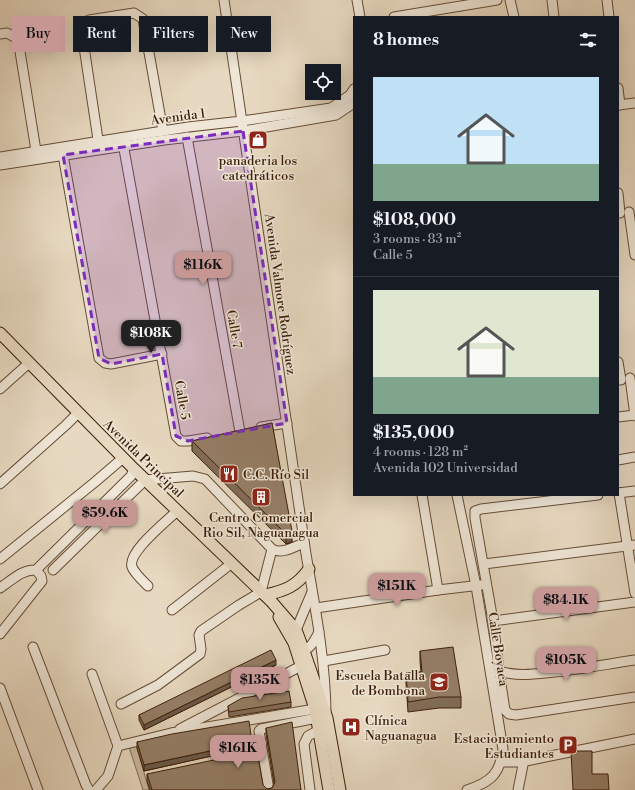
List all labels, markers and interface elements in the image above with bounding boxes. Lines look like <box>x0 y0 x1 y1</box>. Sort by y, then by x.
chip: Buy <box>12 16 65 52</box>
chip: Rent <box>73 16 131 52</box>
chip: Filters <box>139 16 208 52</box>
chip: New <box>216 16 271 52</box>
text: 8 homes <box>373 29 439 51</box>
icon: filters <box>577 29 599 51</box>
map controls <box>305 64 341 100</box>
button: locate <box>305 64 341 100</box>
icon: home <box>450 103 522 175</box>
street label: Avenida 1 <box>149 105 207 129</box>
shop icon: panaderia los catedráticos <box>247 129 269 151</box>
place label: panaderia los catedráticos <box>219 153 298 184</box>
text: $108,000 <box>373 209 456 231</box>
street label: Avenida Valmore Rodríguez <box>261 212 299 376</box>
text: 3 rooms · 83 m² <box>373 231 461 247</box>
text: Calle 5 <box>373 247 413 263</box>
pin: $116K <box>175 252 231 286</box>
text: $116K <box>184 257 222 273</box>
street label: Calle 7 <box>223 309 245 350</box>
icon: home <box>450 316 522 388</box>
pin: $108K <box>123 320 179 354</box>
text: $108K <box>130 325 172 341</box>
street label: Calle 5 <box>171 379 193 421</box>
street label: Avenida Principal <box>99 416 187 501</box>
text: $135,000 <box>373 422 454 444</box>
text: 4 rooms · 128 m² <box>373 444 468 460</box>
text: Avenida 102 Universidad <box>373 460 518 476</box>
restaurant icon: C.C. Río Sil <box>218 463 240 485</box>
place label: C.C. Río Sil <box>243 467 309 483</box>
building icon: Centro Comercial Rio Sil, Naguanagua <box>250 486 272 508</box>
pin: $59.6K <box>72 500 138 534</box>
text: $59.6K <box>82 505 128 521</box>
place label: Centro Comercial Rio Sil, Naguanagua <box>203 510 320 541</box>
pin: $151K <box>369 573 425 607</box>
text: $151K <box>378 578 416 594</box>
pin: $84.1K <box>533 587 599 621</box>
text: $84.1K <box>543 592 589 608</box>
street label: Calle Boyaca <box>484 611 512 688</box>
pin: $105K <box>538 647 594 681</box>
text: $105K <box>545 652 587 668</box>
pin: $135K <box>232 667 288 701</box>
place label: Escuela Batalla de Bombona <box>335 668 425 699</box>
school or university icon: Escuela Batalla de Bombona <box>428 671 450 693</box>
text: $135K <box>240 672 280 688</box>
place label: Clínica Naguanagua <box>365 713 437 744</box>
hospital icon: Clínica Naguanagua <box>340 716 362 738</box>
place label: Estacionamiento Estudiantes <box>454 731 554 762</box>
parking icon: Estacionamiento Estudiantes <box>557 734 579 756</box>
pin: $161K <box>210 735 266 769</box>
text: $161K <box>219 740 257 756</box>

